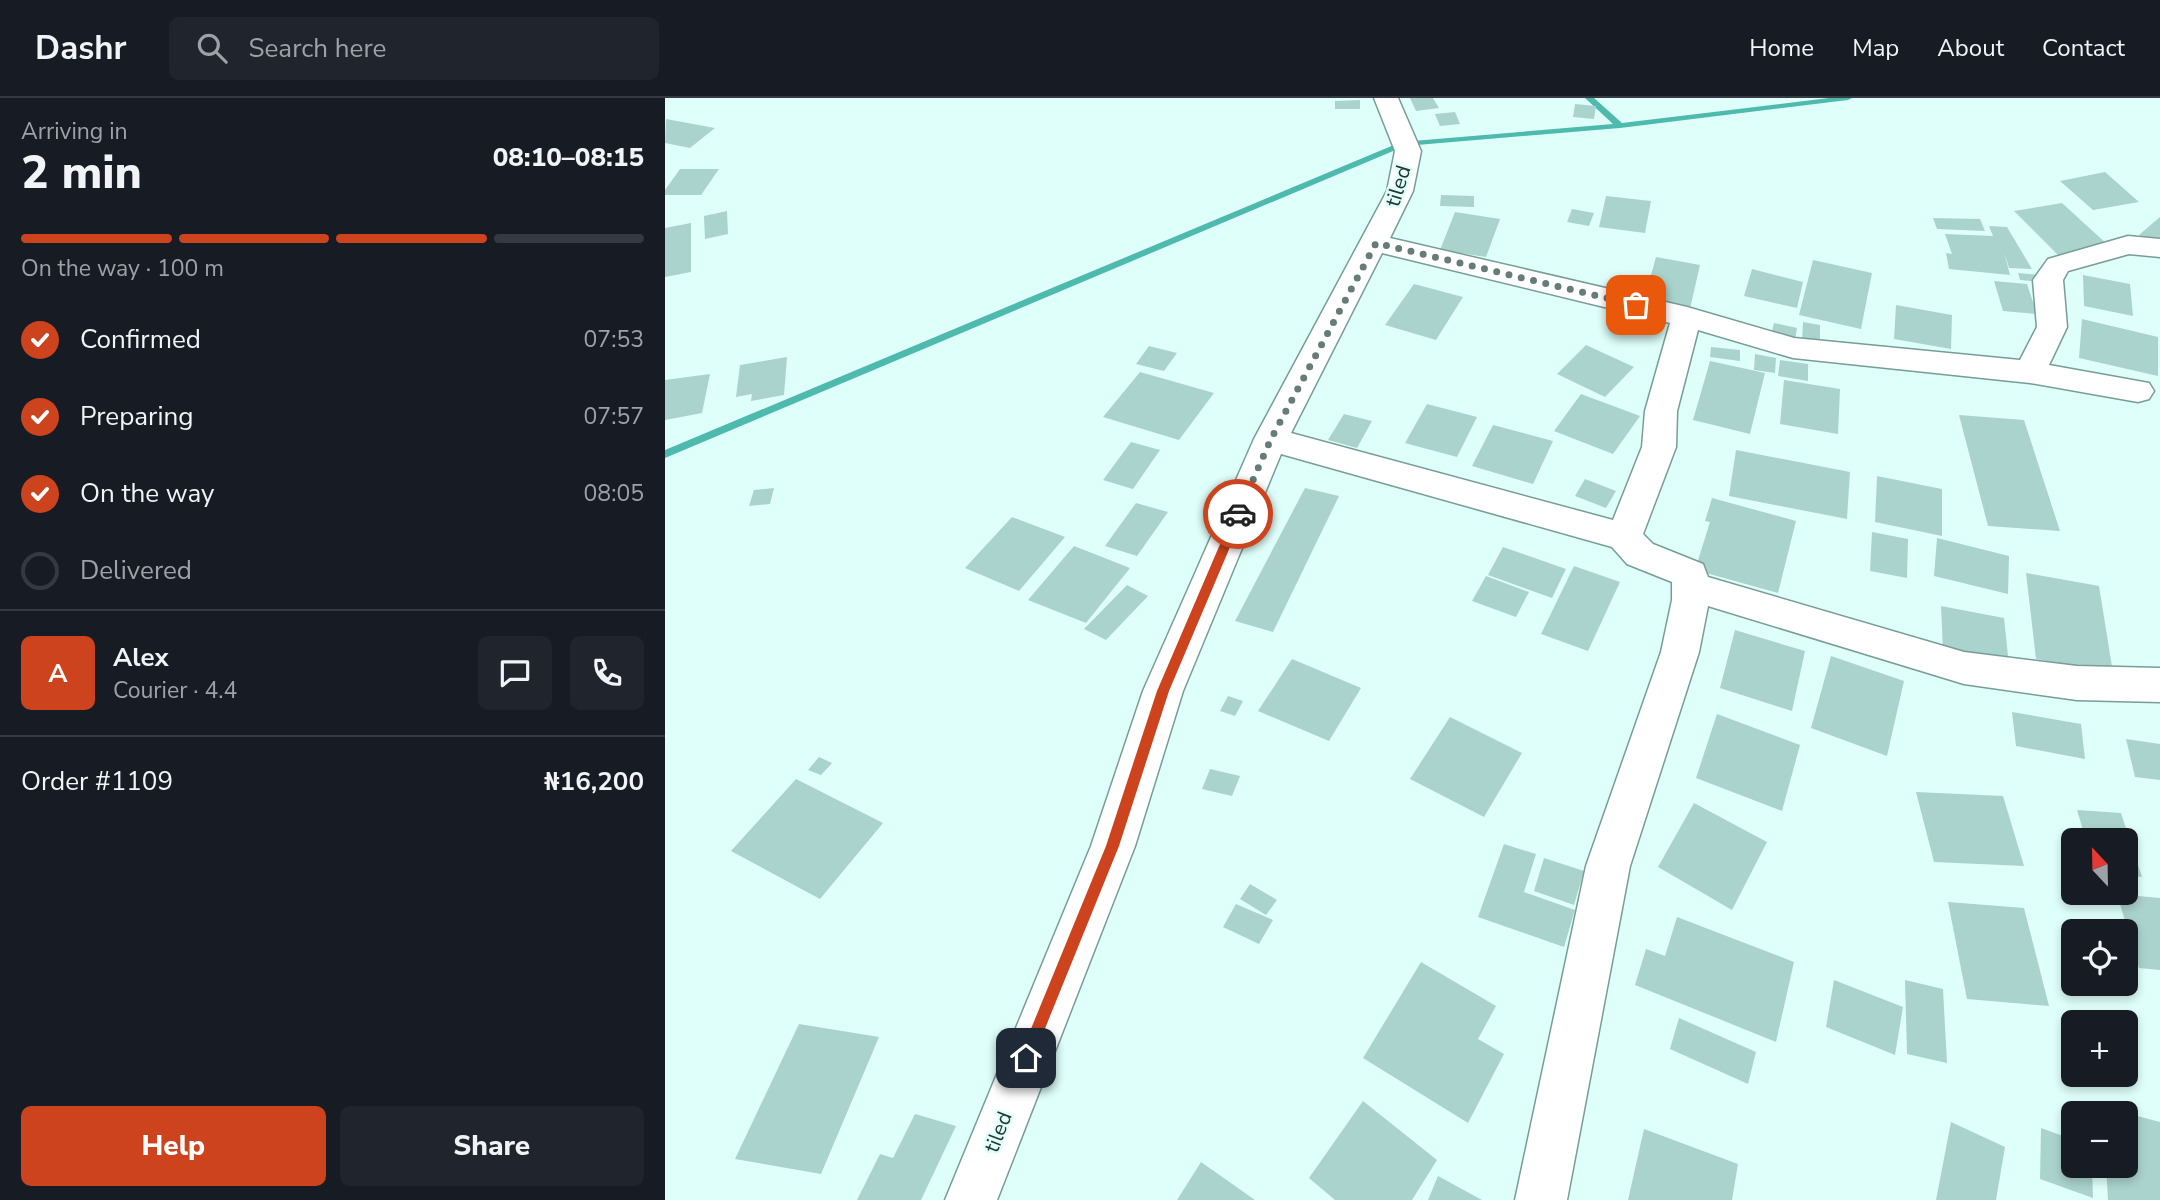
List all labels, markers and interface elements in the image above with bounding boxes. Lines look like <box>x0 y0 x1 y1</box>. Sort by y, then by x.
search box <box>169 17 659 80</box>
text: Dashr <box>35 26 127 71</box>
icon: search <box>193 29 231 67</box>
text: Search here <box>249 31 386 66</box>
text: Home <box>1749 32 1814 64</box>
text: Map <box>1852 32 1899 64</box>
text: About <box>1937 32 2004 64</box>
text: Contact <box>2042 32 2125 64</box>
text: Arriving in <box>21 116 128 147</box>
text: 08:10–08:15 <box>493 140 644 175</box>
text: 2 min <box>21 141 142 204</box>
street label: tiled <box>1379 162 1417 210</box>
text: On the way · 100 m <box>21 253 224 284</box>
pin <box>1606 275 1666 335</box>
icon: bag <box>1617 286 1655 324</box>
icon: check <box>21 321 59 359</box>
text: Confirmed <box>80 322 201 357</box>
text: 07:53 <box>584 324 644 355</box>
icon: check <box>21 398 59 436</box>
text: Preparing <box>80 399 193 434</box>
text: 07:57 <box>584 401 644 432</box>
icon: check <box>21 475 59 513</box>
text: On the way <box>80 476 214 511</box>
text: 08:05 <box>584 478 644 509</box>
courier <box>1203 479 1273 549</box>
icon: car <box>1219 495 1257 533</box>
text: Delivered <box>80 553 192 588</box>
button: chat <box>478 636 552 710</box>
button: phone <box>570 636 644 710</box>
text: Alex <box>113 640 169 675</box>
text: A <box>48 656 68 691</box>
text: Courier · 4.4 <box>113 675 237 706</box>
text: Order #1109 <box>21 764 173 799</box>
text: ₦16,200 <box>544 764 644 799</box>
north arrow <box>2061 828 2139 905</box>
map controls <box>2061 828 2138 1178</box>
button: locate <box>2061 919 2138 996</box>
button: + <box>2061 1010 2138 1087</box>
pin <box>996 1028 1056 1088</box>
icon: home <box>1007 1039 1045 1077</box>
button: − <box>2061 1101 2138 1178</box>
button: Help <box>21 1106 326 1186</box>
button: Share <box>340 1106 644 1186</box>
street label: tiled <box>977 1107 1019 1157</box>

